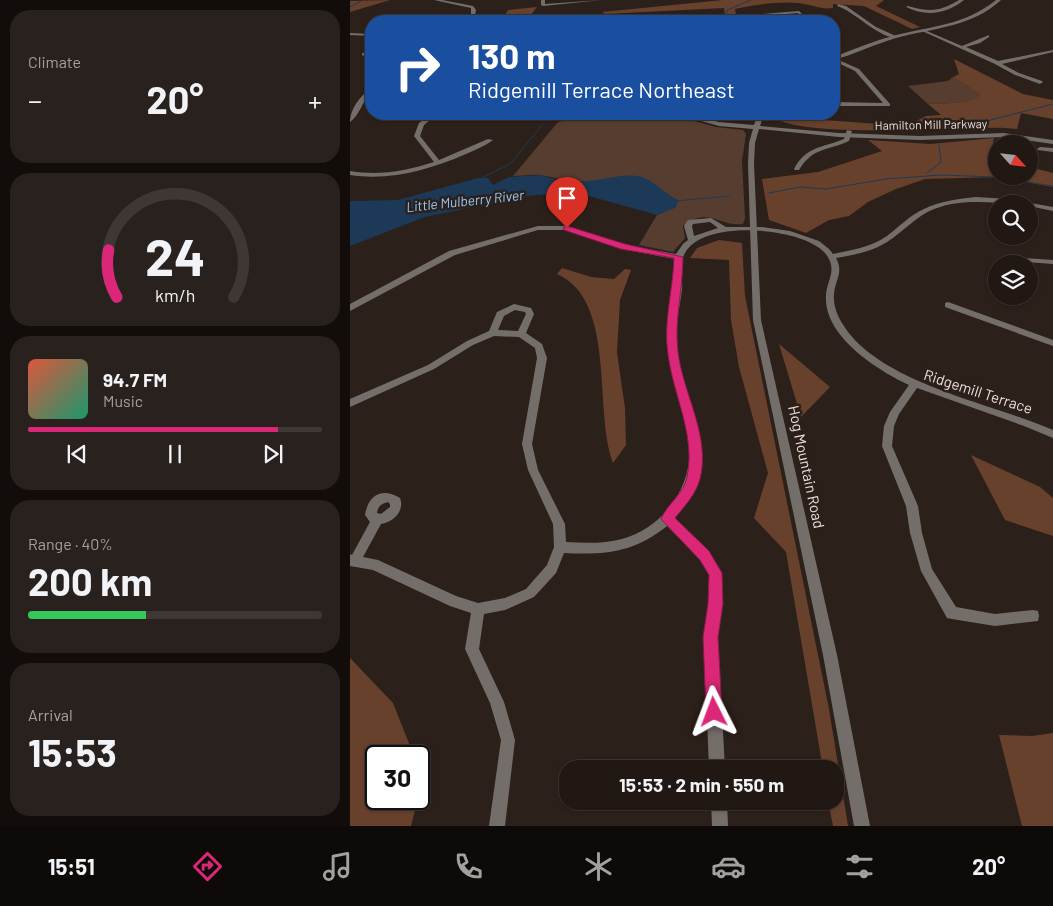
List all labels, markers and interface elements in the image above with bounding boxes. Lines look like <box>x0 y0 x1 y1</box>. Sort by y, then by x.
text: 130 m <box>468 34 555 76</box>
icon: right <box>385 35 450 100</box>
text: Climate <box>28 52 81 71</box>
text: 20° <box>146 76 204 122</box>
text: Ridgemill Terrace Northeast <box>468 76 735 102</box>
text: − <box>28 83 42 117</box>
text: + <box>308 83 322 117</box>
street label: Hamilton Mill Parkway <box>875 116 988 132</box>
north arrow <box>988 135 1038 185</box>
map controls <box>988 135 1038 305</box>
pin <box>546 177 588 228</box>
icon: arrive <box>553 184 581 212</box>
water label: Little Mulberry River <box>405 186 526 215</box>
button: search <box>988 195 1038 245</box>
text: 24 <box>145 224 205 286</box>
button: layers <box>988 255 1038 305</box>
text: km/h <box>155 284 195 306</box>
street label: Ridgemill Terrace <box>922 365 1035 417</box>
text: 94.7 FM <box>103 368 167 391</box>
text: Music <box>103 391 143 410</box>
street label: Hog Mountain Road <box>785 404 829 530</box>
icon: previous <box>63 440 91 468</box>
icon: pause <box>161 440 189 468</box>
icon: next <box>259 440 287 468</box>
text: Range · 40% <box>28 534 113 553</box>
text: 200 km <box>28 558 152 604</box>
position arrow <box>687 685 739 737</box>
text: Arrival <box>28 705 73 724</box>
text: 15:53 <box>28 729 117 775</box>
speed limit sign: 30 <box>365 745 430 810</box>
text: 15:53 · 2 min · 550 m <box>619 773 784 796</box>
icon: directions <box>190 849 225 884</box>
icon: music <box>320 849 355 884</box>
icon: phone <box>451 849 486 884</box>
icon: climate <box>581 849 616 884</box>
icon: car <box>711 849 746 884</box>
icon: filters <box>842 849 877 884</box>
text: 15:51 <box>48 853 95 879</box>
text: 20° <box>972 853 1005 879</box>

